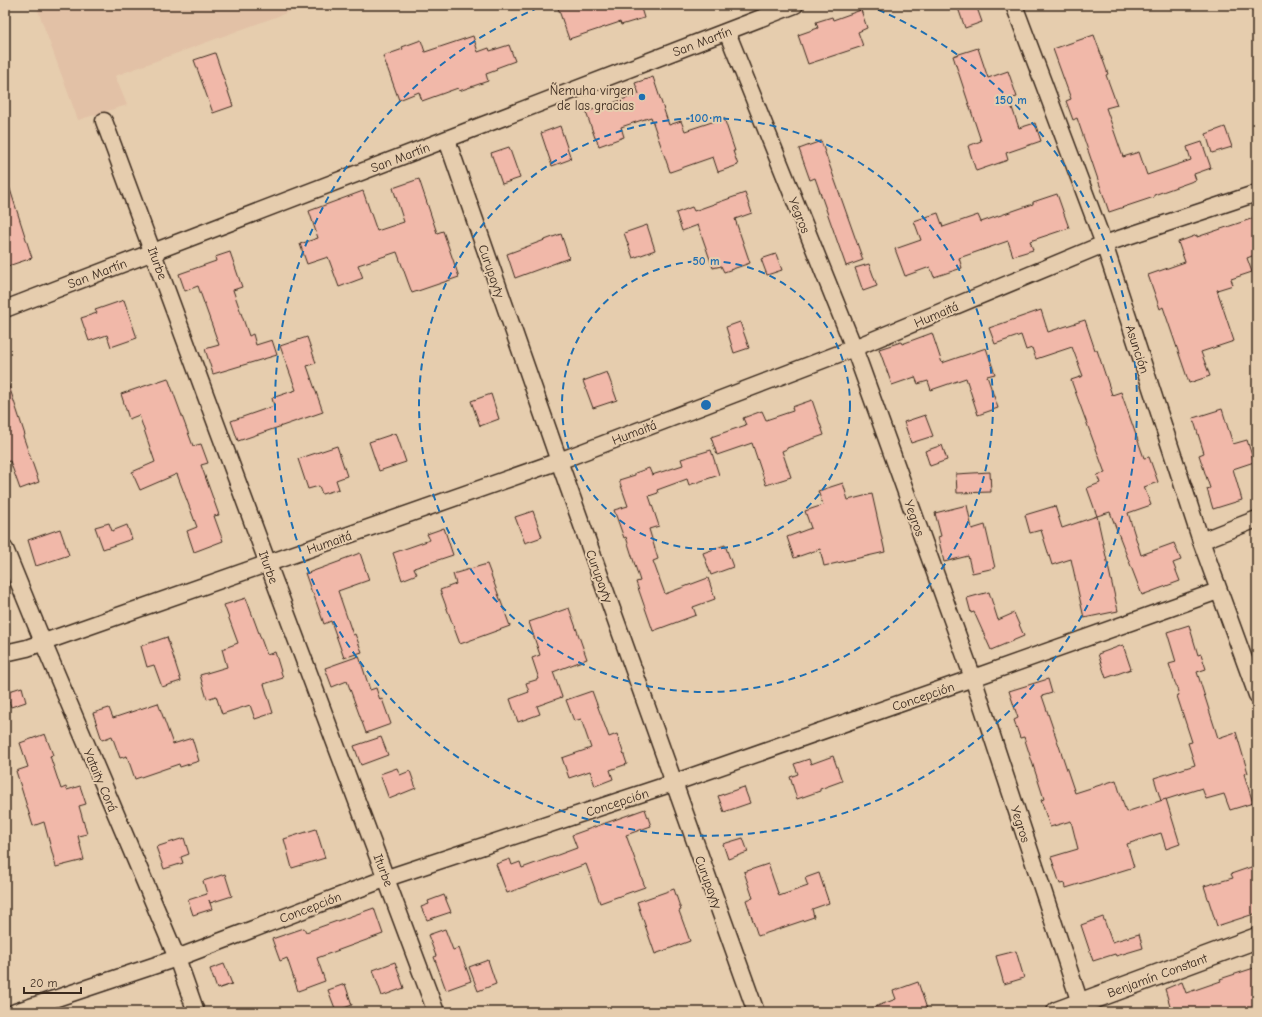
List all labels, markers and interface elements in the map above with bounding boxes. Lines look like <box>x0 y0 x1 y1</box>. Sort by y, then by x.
street label: San Martín <box>671 23 734 60</box>
place label: Ñemuha virgen de las gracias <box>550 82 634 113</box>
marker: Ñemuha virgen de las gracias <box>637 92 647 102</box>
text: 150 m <box>995 93 1027 107</box>
text: 100 m <box>690 111 722 125</box>
street label: San Martín <box>369 139 432 176</box>
street label: Yegros <box>786 195 814 235</box>
street label: Curupayty <box>475 243 508 300</box>
street label: Iturbe <box>145 245 171 282</box>
text: 50 m <box>692 254 720 268</box>
street label: San Martín <box>66 255 129 292</box>
street label: Humaitá <box>912 298 961 330</box>
street label: Asunción <box>1123 323 1152 375</box>
centre of rings <box>699 398 713 412</box>
street label: Humaitá <box>610 417 659 448</box>
street label: Yegros <box>901 498 928 538</box>
street label: Humaitá <box>305 528 354 557</box>
street label: Curupayty <box>583 548 616 605</box>
street label: Iturbe <box>256 549 282 586</box>
street label: Concepción <box>890 679 956 714</box>
street label: Yataity Corá <box>81 746 121 814</box>
street label: Concepción <box>584 785 650 820</box>
street label: Yegros <box>1008 804 1033 844</box>
street label: Iturbe <box>370 852 397 889</box>
street label: Curupayty <box>692 854 725 911</box>
street label: Concepción <box>277 889 343 926</box>
street label: Benjamín Constant <box>1105 950 1210 1001</box>
scale bar <box>24 969 81 995</box>
text: 20 m <box>30 976 58 990</box>

